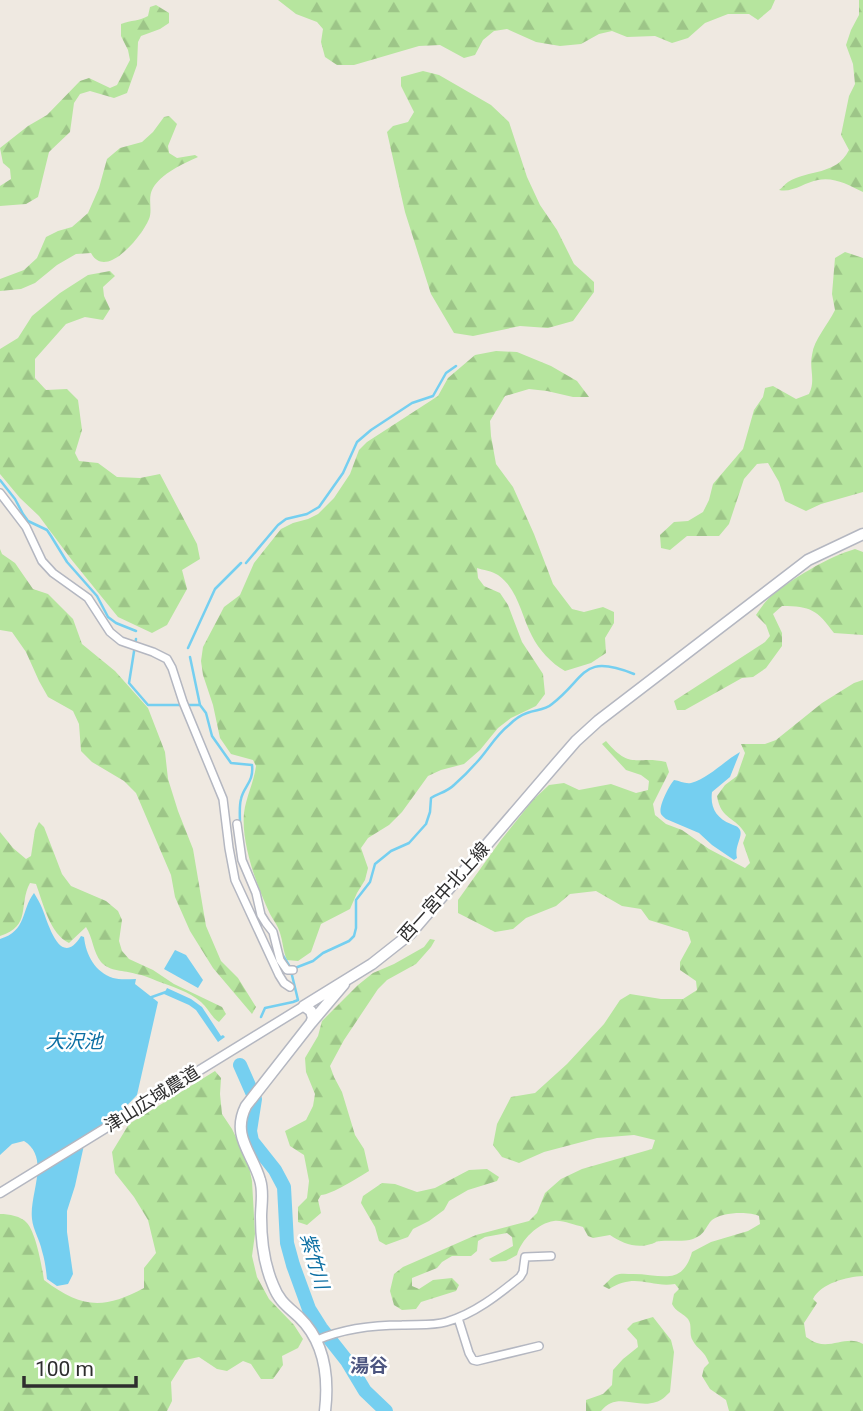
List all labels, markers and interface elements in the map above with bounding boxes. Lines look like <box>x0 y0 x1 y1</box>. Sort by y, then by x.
street label: 西一宮中北上線 <box>394 838 494 946</box>
water label: 大沢池 <box>45 1030 104 1053</box>
street label: 津山広域農道 <box>100 1061 203 1136</box>
water label: 紫竹川 <box>296 1231 334 1294</box>
scale bar <box>24 1344 136 1388</box>
district label: 湯谷 <box>350 1354 388 1377</box>
text: 100 m <box>35 1357 94 1381</box>

